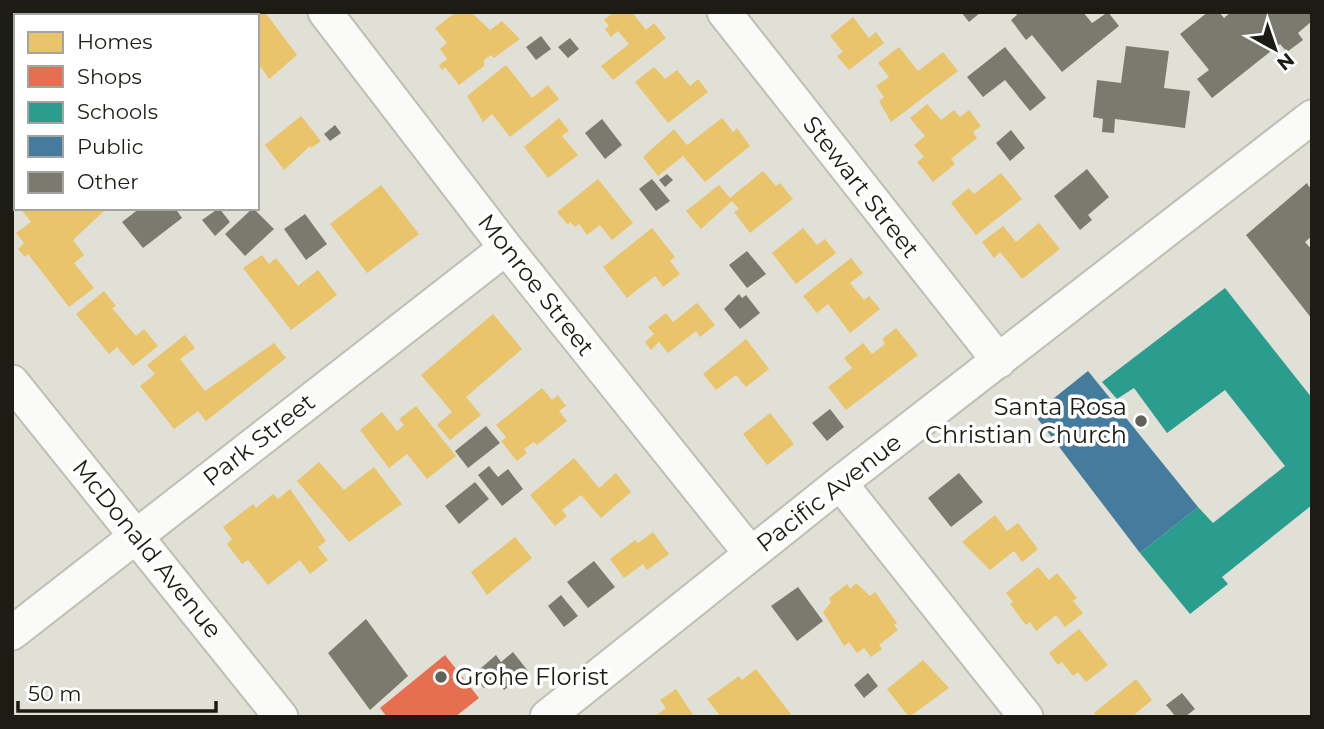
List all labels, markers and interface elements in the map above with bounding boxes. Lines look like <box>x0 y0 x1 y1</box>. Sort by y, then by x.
legend <box>14 14 259 210</box>
north arrow <box>1240 14 1310 84</box>
text: Homes <box>77 29 152 54</box>
text: N <box>1272 48 1299 75</box>
text: Shops <box>77 64 142 89</box>
text: Schools <box>77 99 158 124</box>
street label: Stewart Street <box>797 110 926 263</box>
text: Public <box>77 134 144 159</box>
text: Other <box>77 169 139 194</box>
street label: Monroe Street <box>472 208 601 362</box>
street label: Park Street <box>197 387 320 492</box>
place label: Santa Rosa Christian Church <box>925 392 1127 449</box>
marker: Santa Rosa Christian Church <box>1133 413 1149 429</box>
street label: Pacific Avenue <box>751 427 907 558</box>
street label: McDonald Avenue <box>66 454 228 644</box>
place label: Grohe Florist <box>455 662 609 691</box>
marker: Grohe Florist <box>433 669 449 685</box>
scale bar <box>18 670 215 714</box>
text: 50 m <box>28 681 82 706</box>

